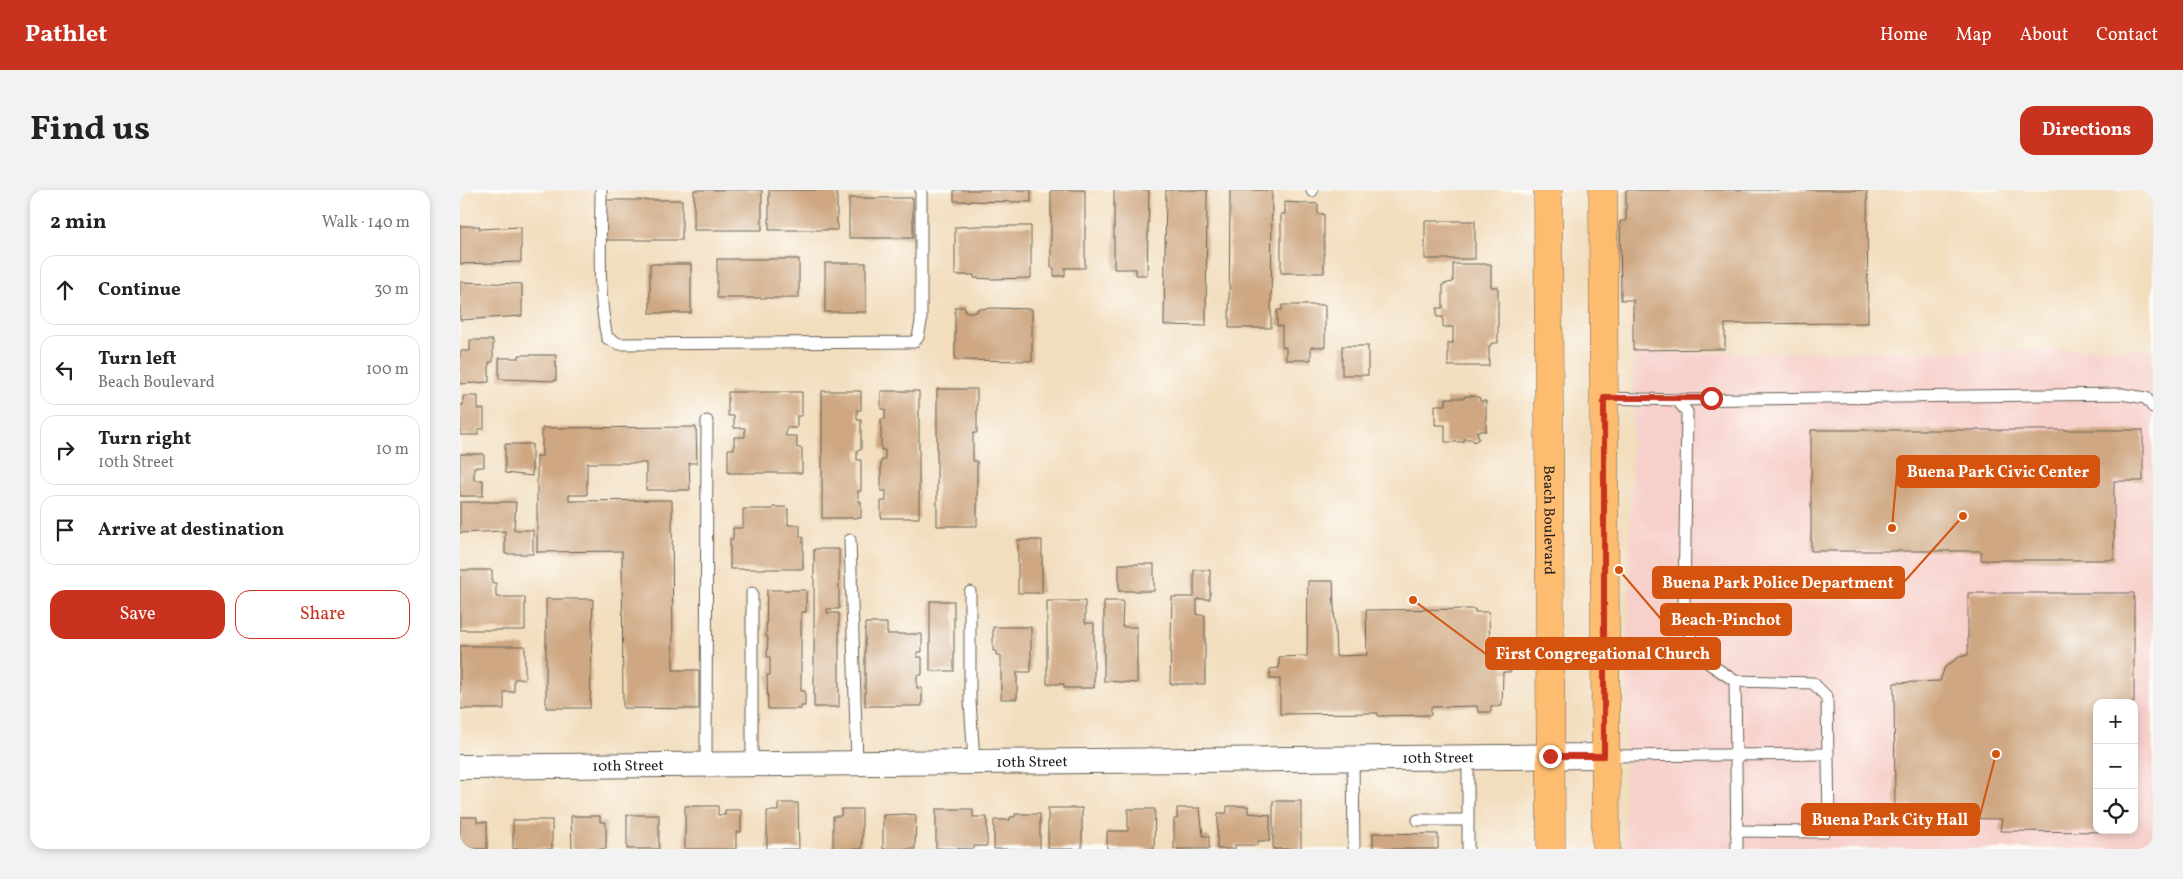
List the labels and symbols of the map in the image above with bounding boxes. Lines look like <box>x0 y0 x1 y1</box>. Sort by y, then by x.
route start <box>1700 387 1723 410</box>
callout: Buena Park Civic Center <box>1897 456 2099 487</box>
text: Buena Park Civic Center <box>1907 462 2089 484</box>
street label: Beach Boulevard <box>1537 465 1559 575</box>
callout: Buena Park Police Department <box>1653 567 1904 598</box>
text: Buena Park Police Department <box>1662 573 1894 595</box>
callout: Beach-Pinchot <box>1661 604 1791 635</box>
text: Beach-Pinchot <box>1671 610 1781 632</box>
callout: First Congregational Church <box>1486 638 1720 669</box>
text: First Congregational Church <box>1496 644 1710 666</box>
route end <box>1539 745 1562 768</box>
street label: 10th Street <box>1402 748 1474 770</box>
street label: 10th Street <box>996 752 1068 774</box>
street label: 10th Street <box>592 756 664 778</box>
callout: Buena Park City Hall <box>1802 804 1979 835</box>
text: Buena Park City Hall <box>1812 810 1969 832</box>

